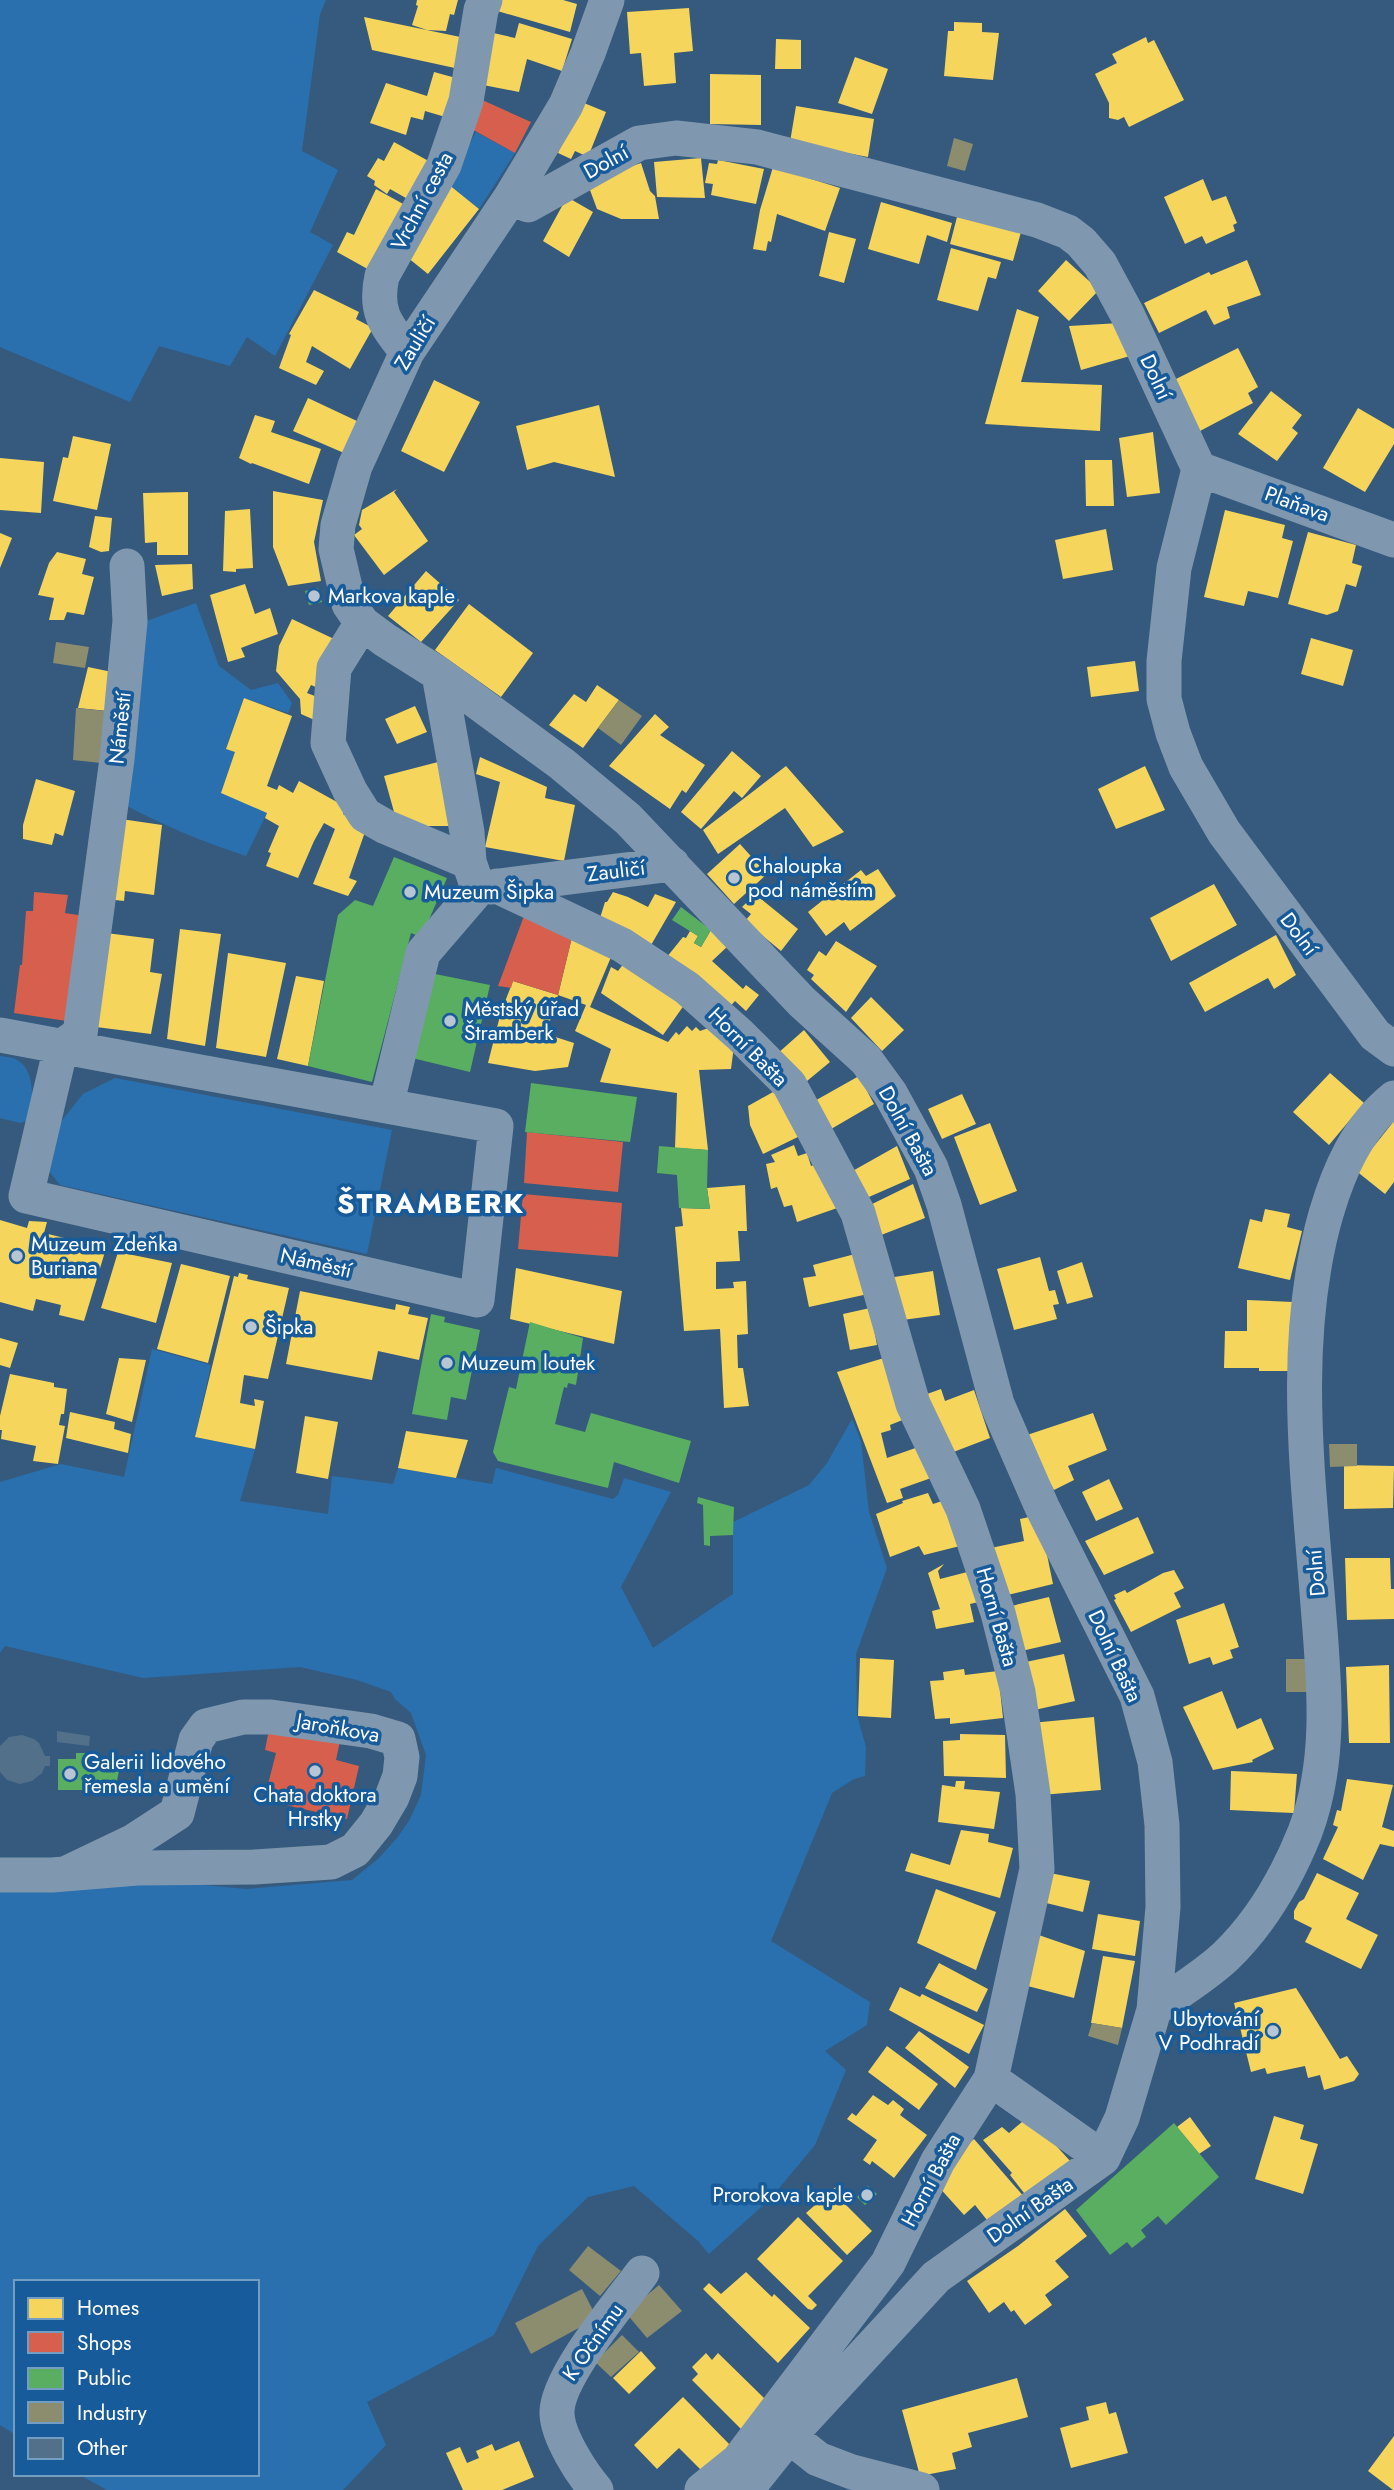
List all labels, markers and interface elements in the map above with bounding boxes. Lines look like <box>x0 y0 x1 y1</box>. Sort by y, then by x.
street label: Dolní <box>578 137 635 187</box>
street label: Vrchní cesta <box>383 146 461 256</box>
street label: Zauličí <box>387 309 444 376</box>
street label: Dolní <box>1132 349 1180 406</box>
street label: Plaňava <box>1260 478 1334 530</box>
place label: Markova kaple <box>328 581 455 611</box>
marker: Markova kaple <box>306 588 322 604</box>
street label: Náměstí <box>101 689 139 766</box>
place label: Chaloupka pod náměstím <box>748 851 873 905</box>
street label: Zauličí <box>585 852 648 889</box>
marker: Chaloupka pod náměstím <box>726 870 742 886</box>
place label: Muzeum Šipka <box>424 877 554 907</box>
marker: Muzeum Šipka <box>402 884 418 900</box>
street label: Dolní <box>1273 906 1326 963</box>
place label: Městský úřad Štramberk <box>464 994 579 1048</box>
street label: Horní Bašta <box>701 1000 795 1094</box>
marker: Městský úřad Štramberk <box>442 1013 458 1029</box>
street label: Dolní Bašta <box>871 1081 945 1181</box>
district label: ŠTRAMBERK <box>337 1183 525 1224</box>
place label: Muzeum Zdeňka Buriana <box>31 1229 178 1283</box>
street label: Náměstí <box>277 1240 356 1286</box>
marker: Muzeum Zdeňka Buriana <box>9 1248 25 1264</box>
place label: Šipka <box>265 1312 313 1342</box>
marker: Šipka <box>243 1319 259 1335</box>
place label: Muzeum loutek <box>461 1348 596 1378</box>
marker: Muzeum loutek <box>439 1355 455 1371</box>
street label: Dolní <box>1299 1547 1333 1598</box>
street label: Horní Bašta <box>969 1564 1025 1670</box>
street label: Dolní Bašta <box>1081 1605 1149 1707</box>
street label: Jaroňkova <box>291 1705 382 1750</box>
place label: Galerii lidového řemesla a umění <box>84 1747 231 1801</box>
marker: Chata doktora Hrstky <box>307 1763 323 1779</box>
marker: Galerii lidového řemesla a umění <box>62 1766 78 1782</box>
place label: Chata doktora Hrstky <box>253 1780 377 1834</box>
place label: Ubytování V Podhradí <box>1159 2004 1261 2058</box>
marker: Ubytování V Podhradí <box>1265 2023 1281 2039</box>
street label: Horní Bašta <box>894 2128 968 2232</box>
street label: Dolní Bašta <box>981 2169 1079 2251</box>
place label: Prorokova kaple <box>713 2180 853 2210</box>
marker: Prorokova kaple <box>859 2187 875 2203</box>
legend <box>14 2280 259 2476</box>
text: Homes <box>77 2293 139 2323</box>
street label: K Očnímu <box>555 2297 631 2387</box>
text: Shops <box>77 2328 131 2358</box>
text: Public <box>77 2363 131 2393</box>
text: Industry <box>77 2398 148 2428</box>
text: Other <box>77 2433 128 2463</box>

